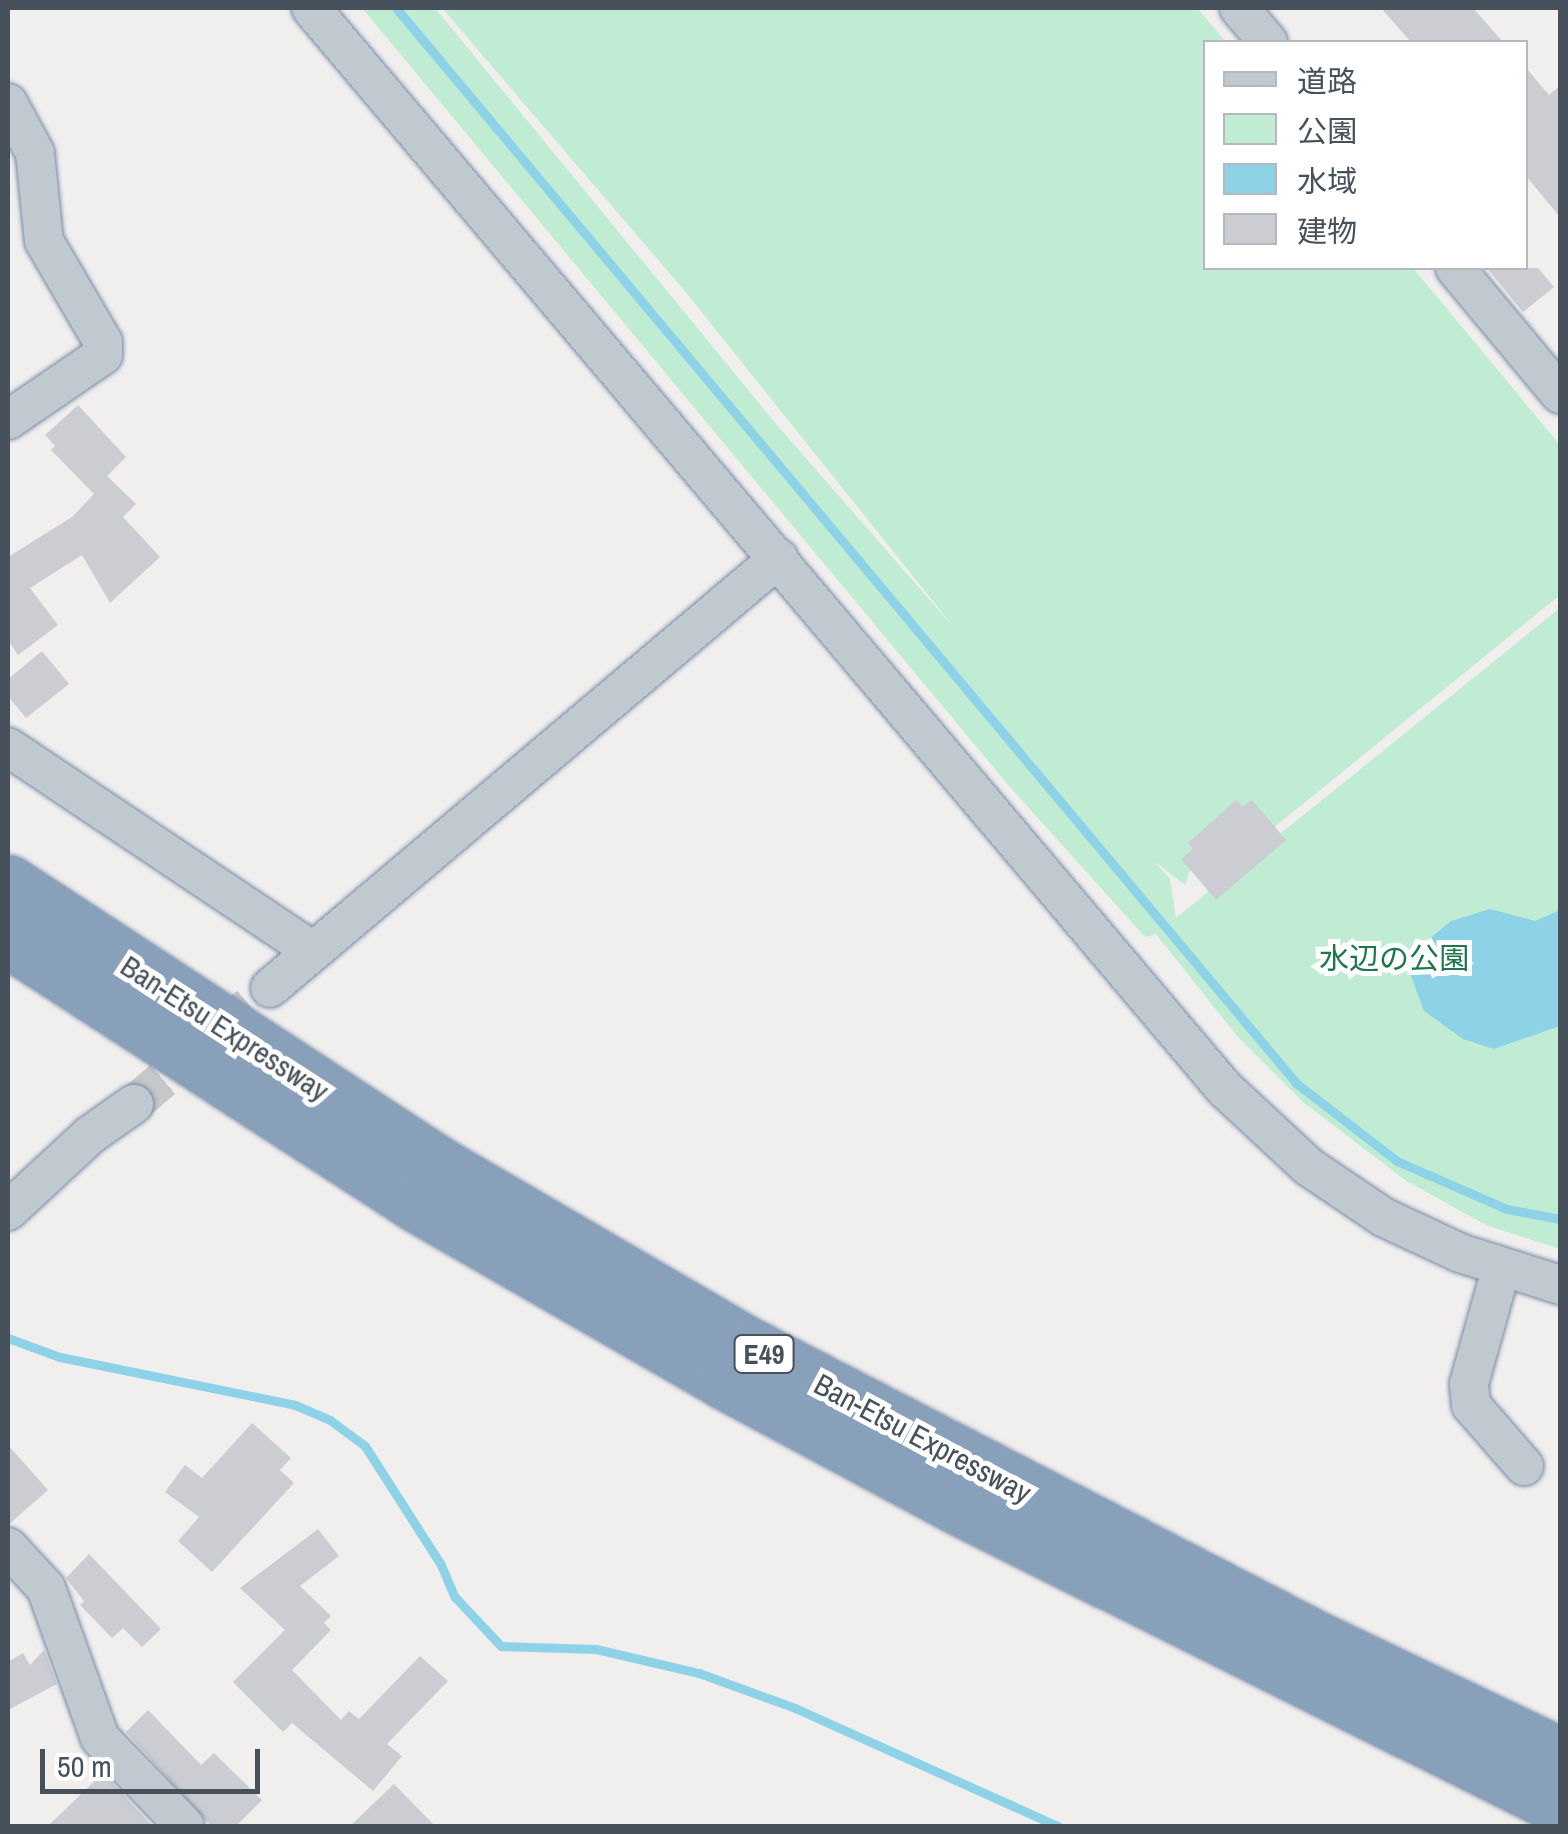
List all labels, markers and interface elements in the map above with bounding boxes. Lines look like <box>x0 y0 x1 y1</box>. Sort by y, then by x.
legend <box>1203 40 1528 270</box>
text: 道路 <box>1297 61 1357 101</box>
text: 公園 <box>1297 111 1357 151</box>
text: 水域 <box>1297 161 1357 201</box>
text: 建物 <box>1297 211 1357 251</box>
park label: 水辺の公園 <box>1319 940 1469 976</box>
street label: Ban-Etsu Expressway <box>114 947 336 1109</box>
road number: E49 <box>732 1331 796 1377</box>
street label: Ban-Etsu Expressway <box>808 1366 1038 1510</box>
scale bar <box>45 1729 265 1791</box>
text: 50 m <box>57 1746 112 1786</box>

